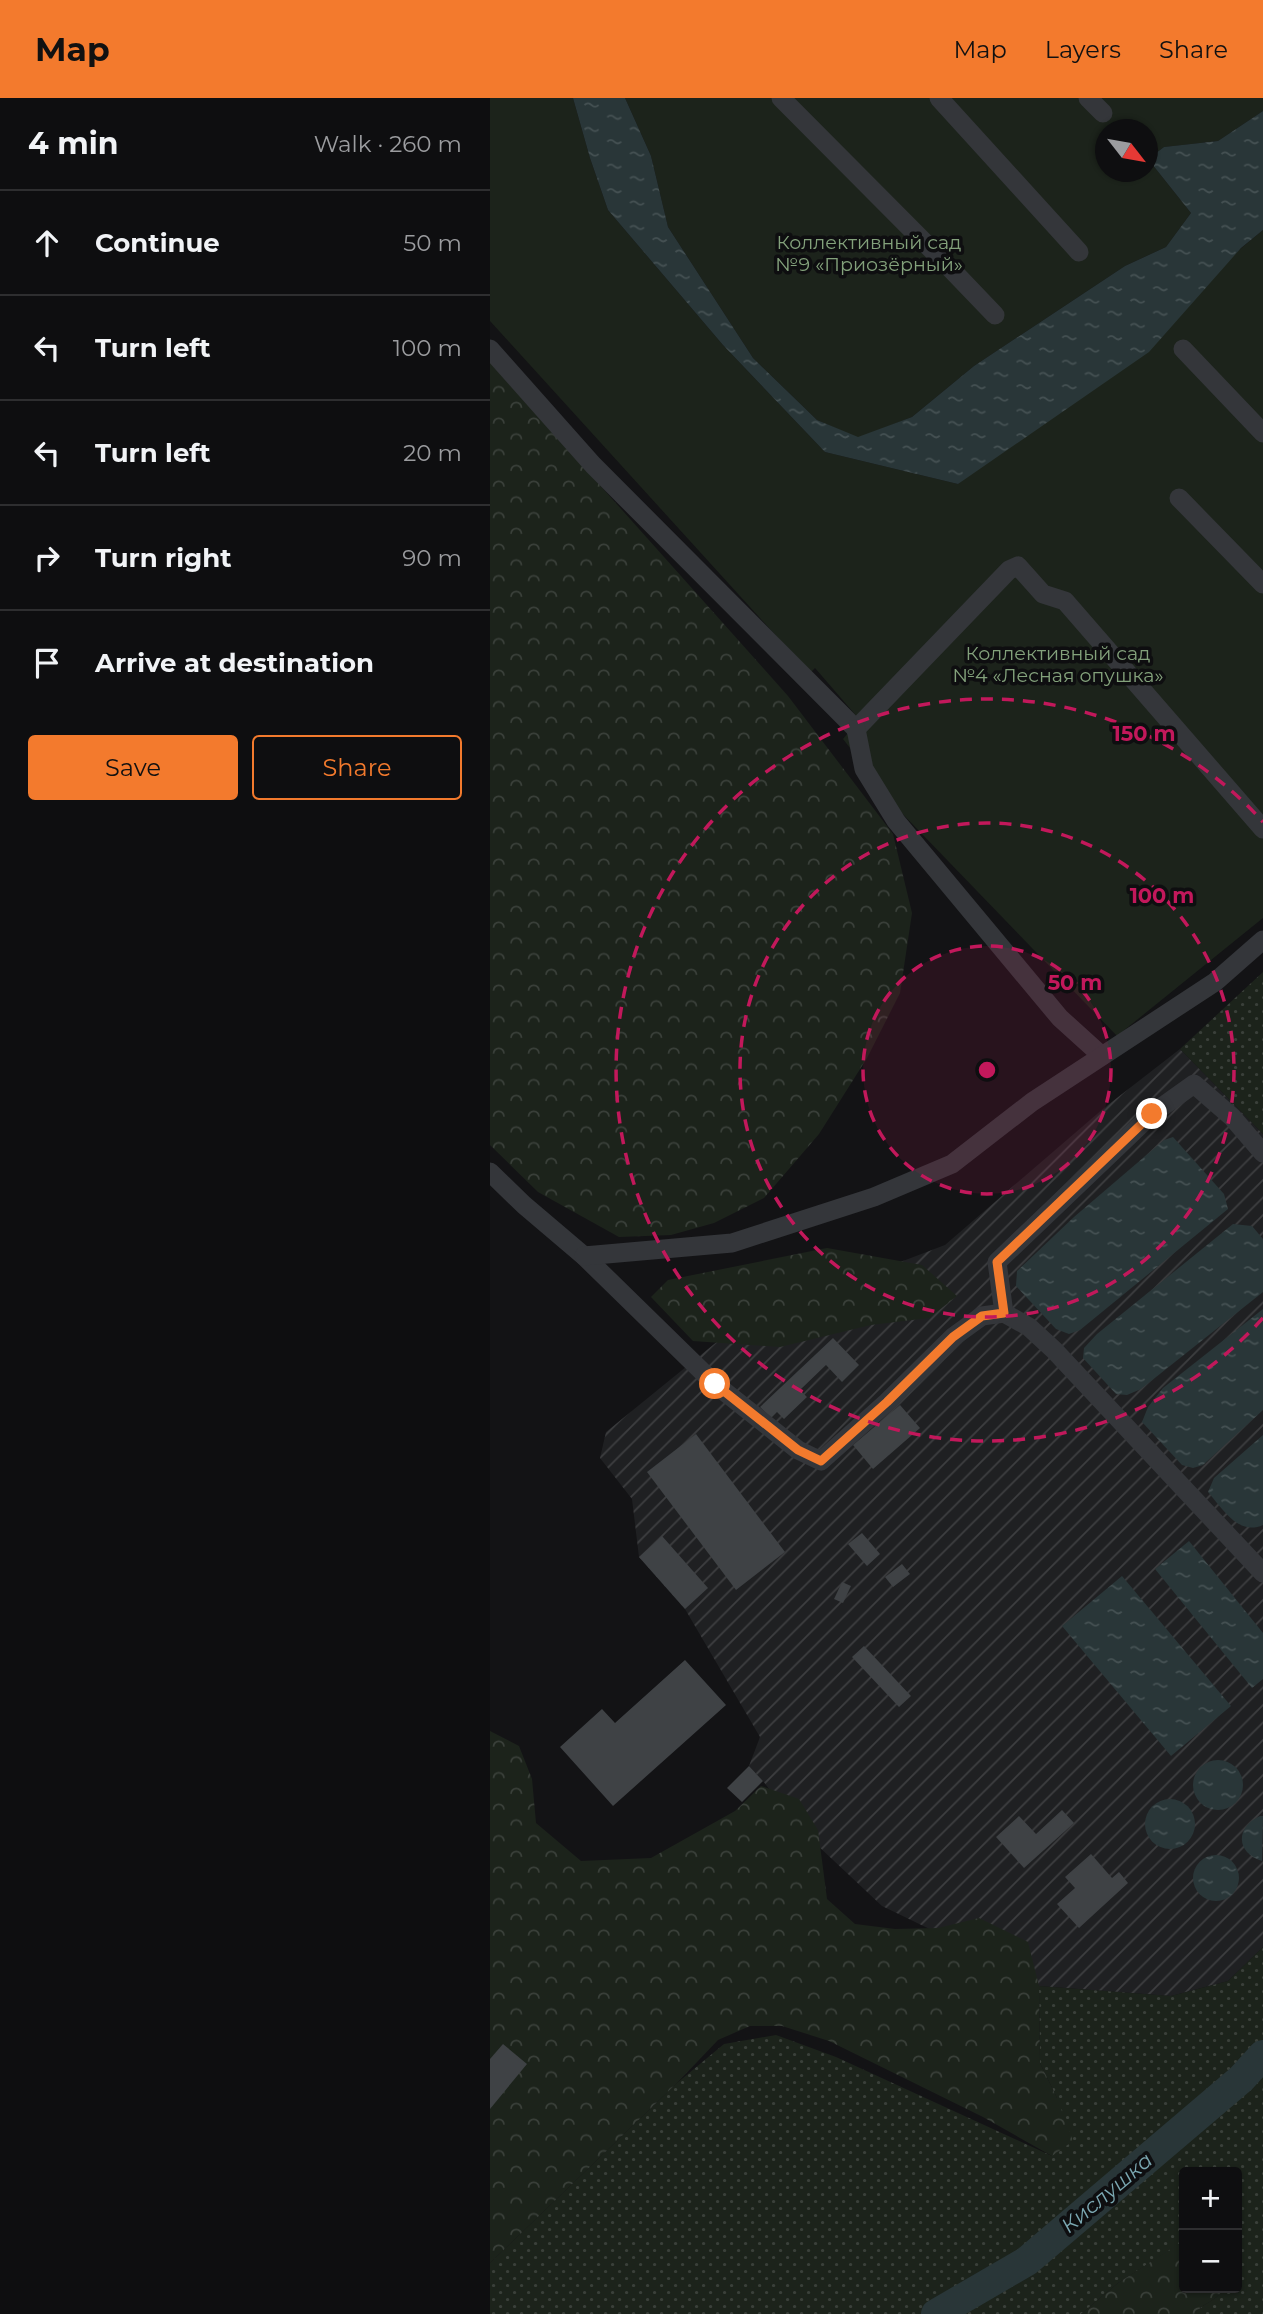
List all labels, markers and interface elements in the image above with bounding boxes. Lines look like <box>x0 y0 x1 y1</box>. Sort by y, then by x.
text: Map <box>35 29 110 69</box>
text: Map <box>953 35 1007 64</box>
text: Layers <box>1045 35 1121 64</box>
text: Share <box>1159 35 1228 64</box>
north arrow <box>1095 119 1158 182</box>
text: 4 min <box>28 125 118 162</box>
text: Walk · 260 m <box>314 130 462 158</box>
icon: ahead <box>28 224 66 262</box>
text: Continue <box>95 227 220 259</box>
text: 50 m <box>403 229 462 257</box>
park label: Коллективный сад №9 «Приозёрный» <box>775 231 963 276</box>
icon: left <box>28 329 66 367</box>
text: Turn left <box>95 332 211 364</box>
text: 100 m <box>393 334 462 362</box>
icon: left <box>28 434 66 472</box>
text: Turn left <box>95 437 211 469</box>
text: 20 m <box>403 439 462 467</box>
icon: right <box>28 539 66 577</box>
text: Turn right <box>95 542 231 574</box>
text: 90 m <box>402 544 462 572</box>
park label: Коллективный сад №4 «Лесная опушка» <box>953 642 1164 687</box>
icon: arrive <box>28 644 66 682</box>
text: Arrive at destination <box>95 647 374 679</box>
text: 150 m <box>1113 721 1175 746</box>
button: Save <box>28 735 238 800</box>
button: Share <box>252 735 462 800</box>
text: 100 m <box>1130 883 1194 908</box>
text: 50 m <box>1048 970 1102 995</box>
centre of rings <box>975 1058 999 1082</box>
route end <box>1136 1098 1167 1129</box>
route start <box>699 1368 730 1399</box>
water label: Кислушка <box>1056 2147 1157 2238</box>
map controls <box>1179 2167 1242 2293</box>
button: + <box>1179 2167 1242 2230</box>
button: − <box>1179 2230 1242 2293</box>

